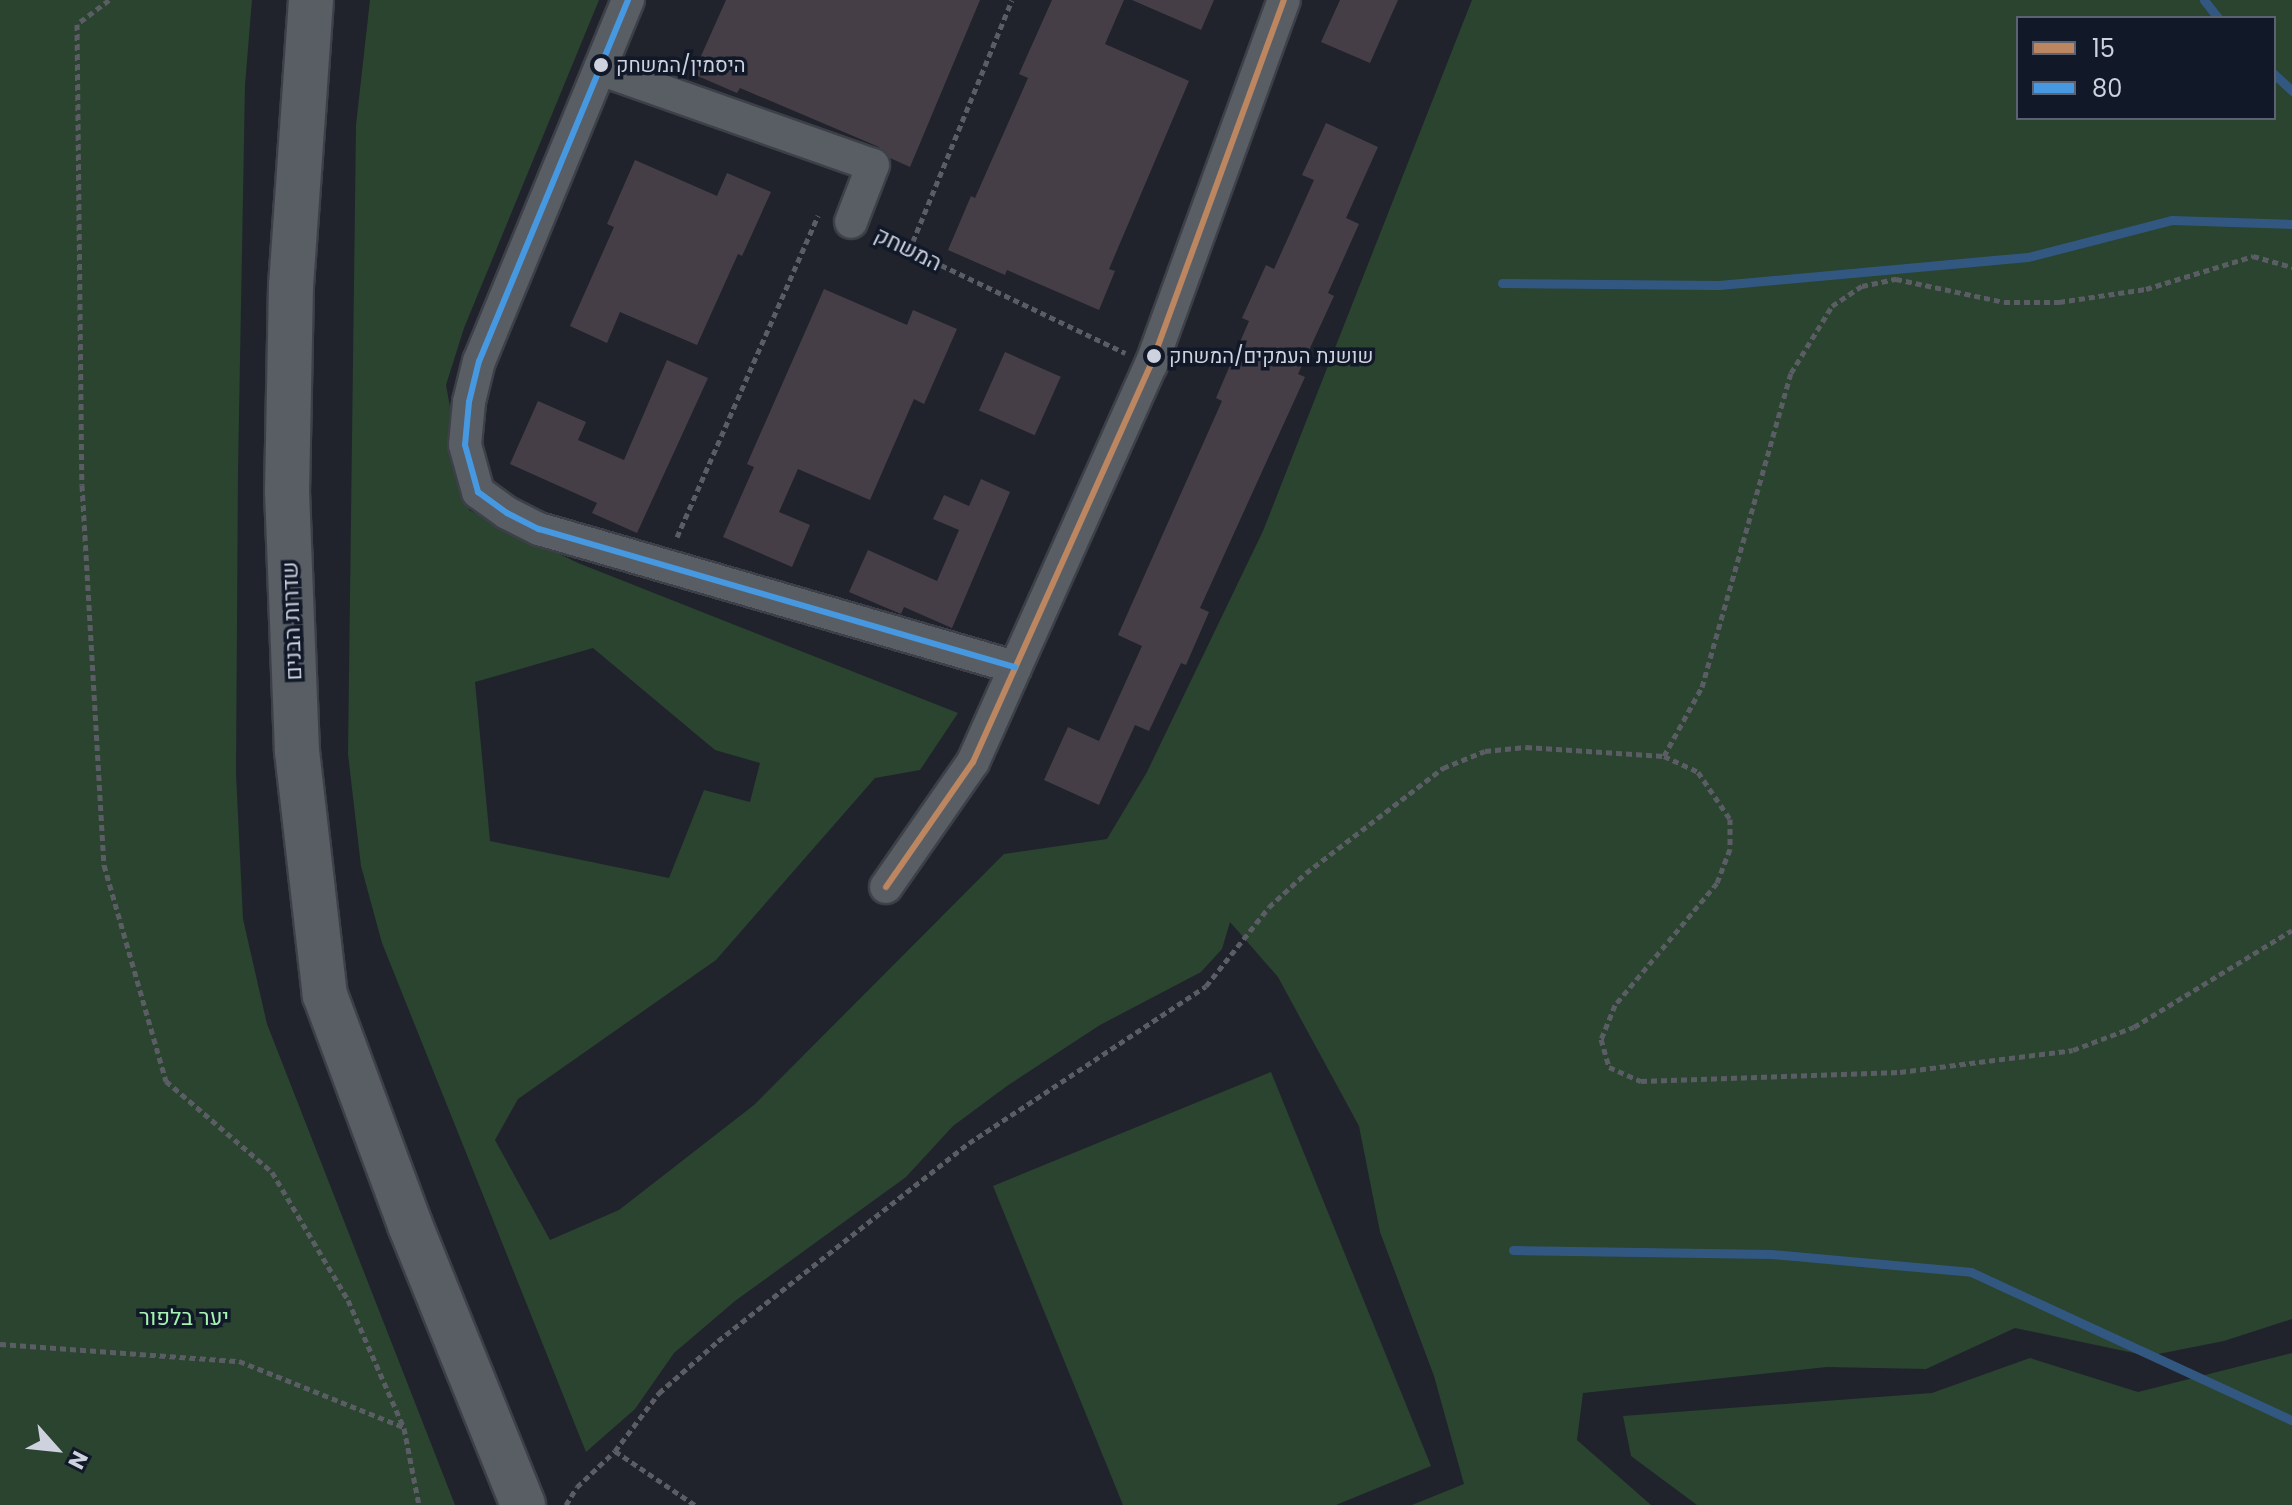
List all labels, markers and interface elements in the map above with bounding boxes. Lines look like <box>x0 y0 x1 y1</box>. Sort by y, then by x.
legend <box>2016 16 2276 120</box>
text: 15 <box>2092 32 2115 65</box>
place label: היסמין/המשחק <box>616 53 745 77</box>
marker: היסמין/המשחק <box>593 57 609 73</box>
text: 80 <box>2092 72 2122 105</box>
street label: המשחק <box>870 221 946 277</box>
place label: שושנת העמקים/המשחק <box>1169 344 1373 368</box>
marker: שושנת העמקים/המשחק <box>1146 348 1162 364</box>
street label: שדרות הבנים <box>277 561 307 681</box>
park label: יער בלפור <box>139 1305 229 1331</box>
north arrow <box>16 1409 96 1489</box>
text: N <box>60 1446 95 1475</box>

